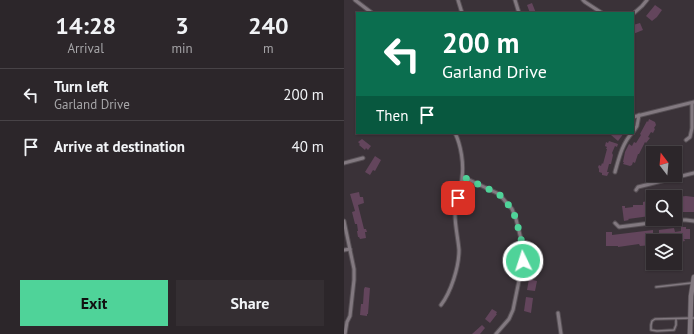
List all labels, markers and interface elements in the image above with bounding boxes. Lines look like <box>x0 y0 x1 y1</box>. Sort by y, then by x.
text: 14:28 <box>55 10 116 41</box>
text: 3 <box>175 10 189 41</box>
text: 240 <box>248 10 289 41</box>
text: 200 m <box>442 24 519 61</box>
icon: left <box>376 28 428 80</box>
text: Arrival <box>68 40 104 57</box>
text: min <box>171 40 193 57</box>
text: m <box>263 40 274 57</box>
text: Garland Drive <box>442 60 547 83</box>
text: Turn left <box>54 77 108 96</box>
icon: left <box>20 84 42 106</box>
text: 200 m <box>283 85 324 104</box>
text: Garland Drive <box>54 96 130 113</box>
icon: arrive <box>416 104 438 126</box>
text: Then <box>376 106 408 125</box>
icon: arrive <box>20 136 42 158</box>
text: Arrive at destination <box>54 137 185 156</box>
text: 40 m <box>291 137 324 156</box>
north arrow <box>646 146 682 182</box>
map controls <box>646 146 682 270</box>
pin <box>441 181 475 215</box>
icon: arrive <box>447 187 469 209</box>
button: search <box>646 190 682 226</box>
button: layers <box>646 234 682 270</box>
position arrow <box>502 240 544 282</box>
button: Exit <box>20 280 168 326</box>
button: Share <box>176 280 324 326</box>

